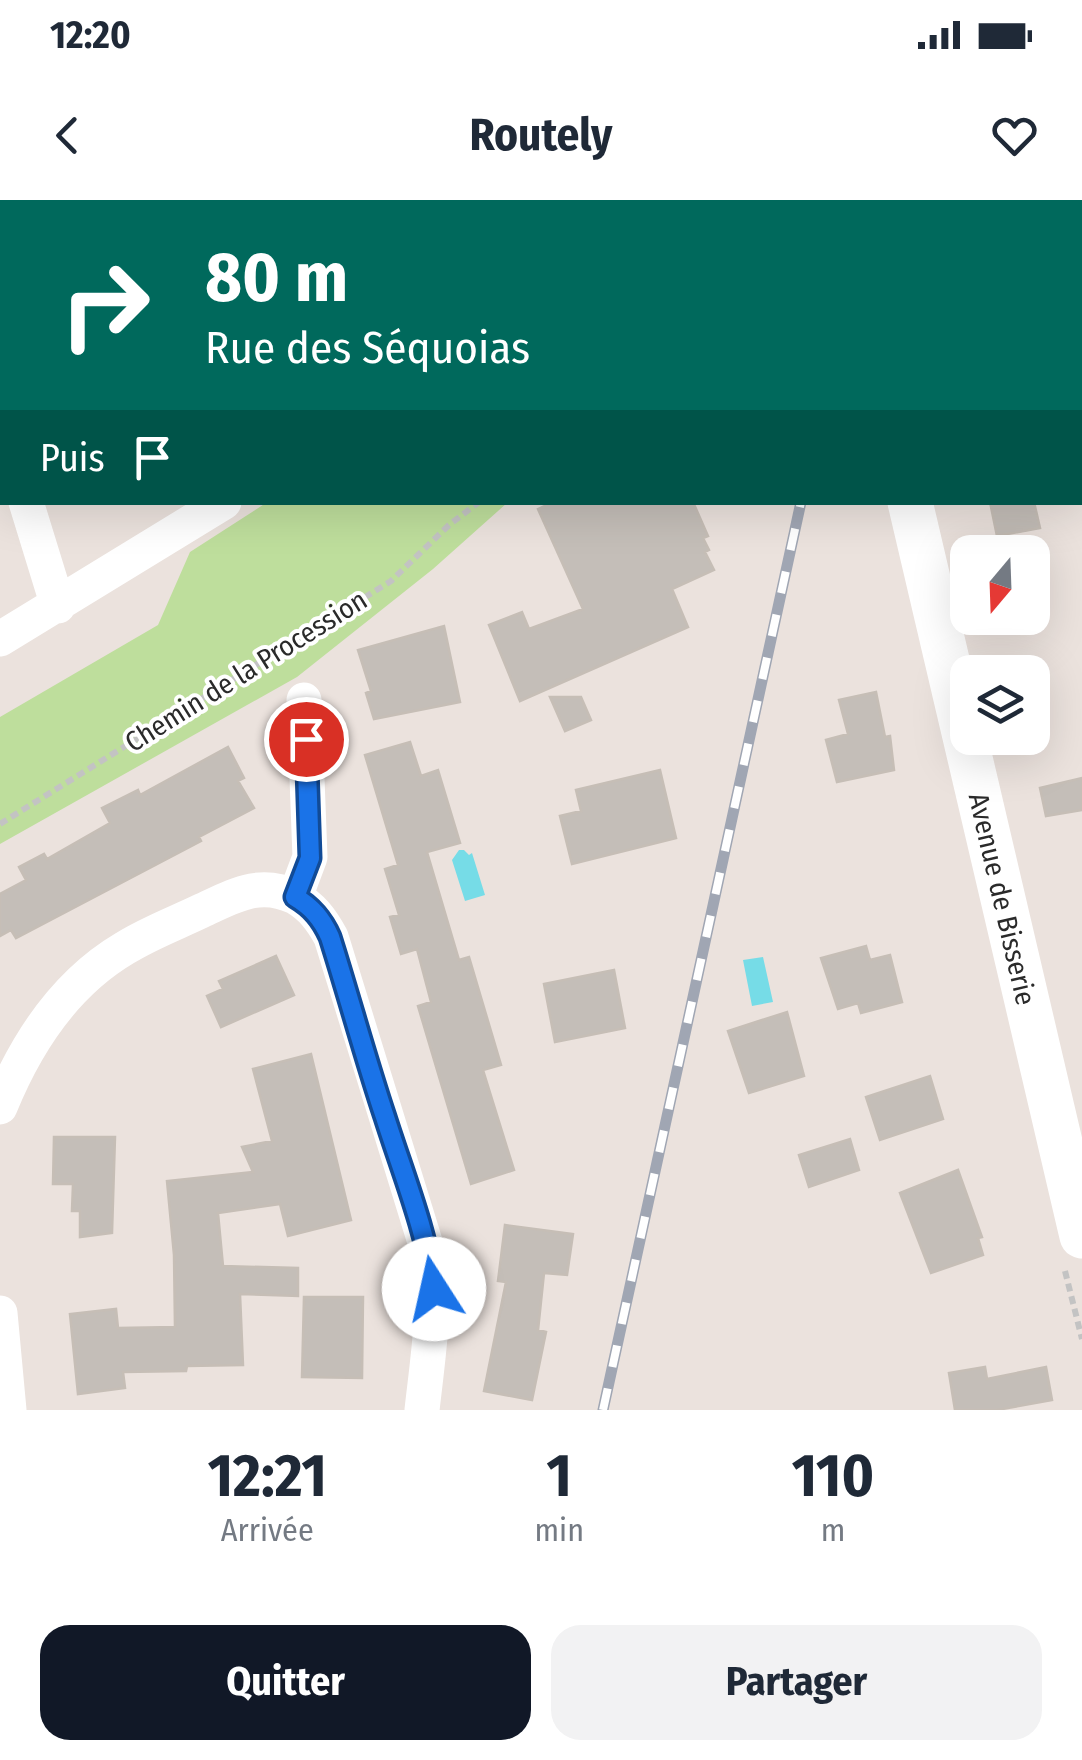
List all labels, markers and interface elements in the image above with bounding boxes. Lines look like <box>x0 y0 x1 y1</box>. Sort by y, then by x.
text: 12:20 <box>50 12 131 58</box>
icon: back <box>40 108 95 163</box>
text: Routely <box>469 108 613 162</box>
icon: heart <box>987 108 1042 163</box>
text: 80 m <box>205 236 348 320</box>
icon: right <box>40 240 170 370</box>
text: Rue des Séquoias <box>205 321 530 375</box>
icon: arrive <box>125 430 180 485</box>
text: Puis <box>40 435 105 481</box>
north arrow <box>950 535 1050 635</box>
map controls <box>950 535 1050 755</box>
street label: Chemin de la Procession <box>119 583 373 759</box>
button: layers <box>950 655 1050 755</box>
pin <box>264 697 349 782</box>
icon: arrive <box>279 712 334 767</box>
street label: Avenue de Bisserie <box>962 790 1042 1008</box>
position arrow <box>382 1237 486 1341</box>
text: 12:21 <box>208 1440 327 1512</box>
text: 1 <box>547 1440 572 1512</box>
text: 110 <box>792 1440 874 1512</box>
text: Arrivée <box>221 1511 314 1549</box>
text: min <box>535 1511 584 1549</box>
text: m <box>821 1511 845 1549</box>
button: Quitter <box>40 1625 531 1740</box>
button: Partager <box>551 1625 1042 1740</box>

